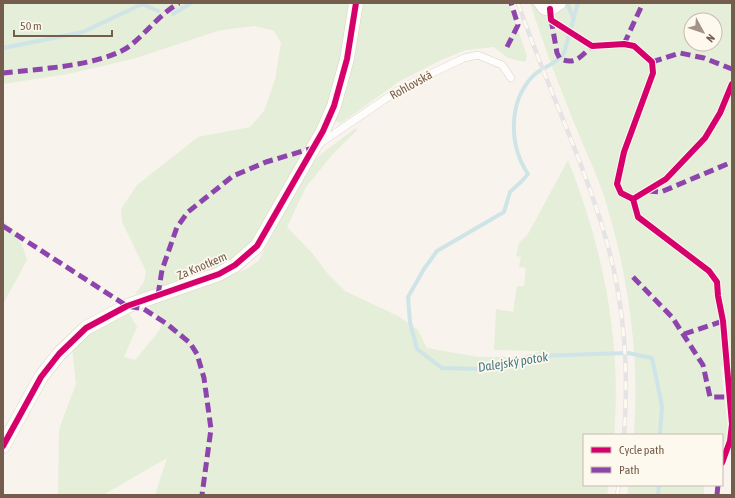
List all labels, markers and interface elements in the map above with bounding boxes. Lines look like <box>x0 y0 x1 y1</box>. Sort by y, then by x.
scale bar <box>14 12 112 38</box>
north arrow <box>683 12 723 52</box>
text: 50 m <box>20 19 42 33</box>
text: N <box>704 32 717 45</box>
street label: Rohlovská <box>387 68 435 102</box>
street label: Za Knotkem <box>175 249 229 283</box>
water label: Dalejský potok <box>477 349 549 375</box>
legend <box>583 434 723 486</box>
text: Cycle path <box>619 443 664 457</box>
text: Path <box>619 463 640 477</box>

